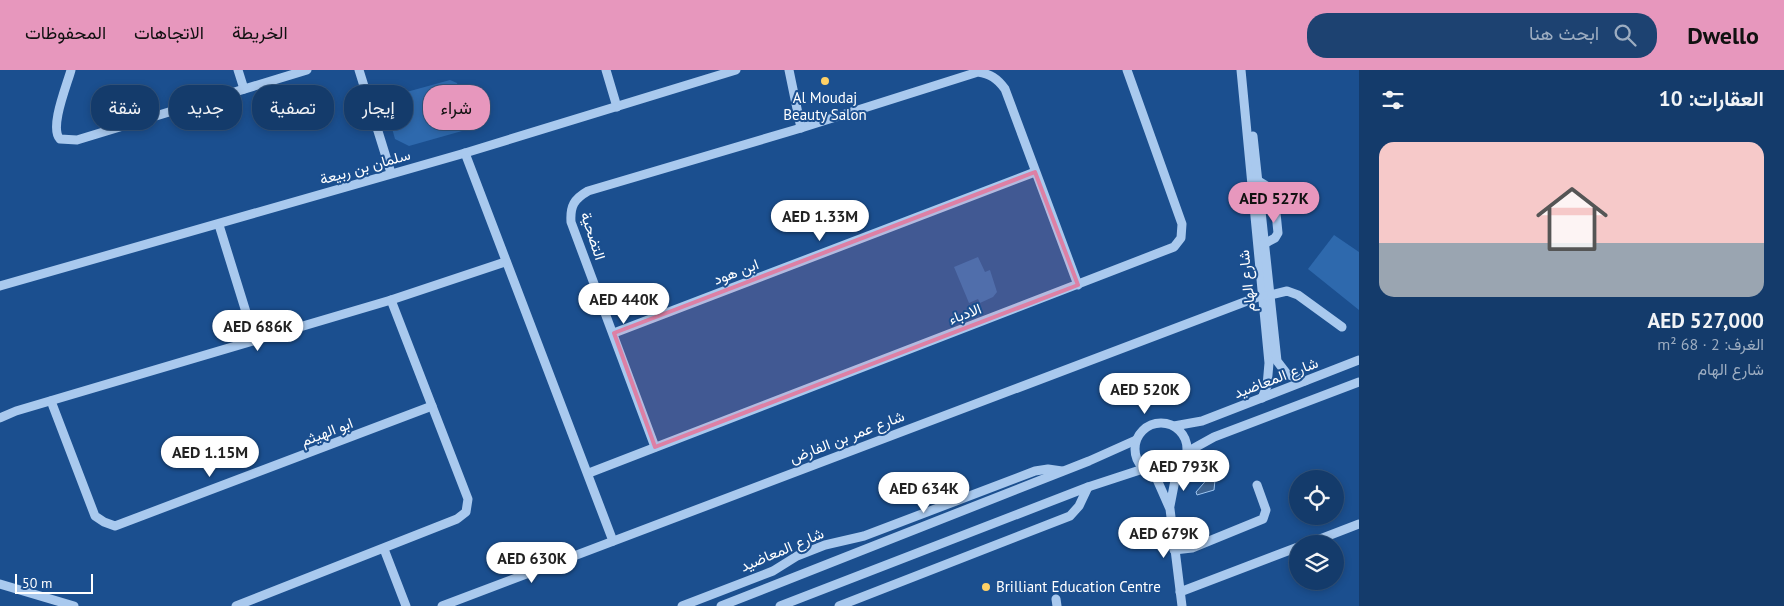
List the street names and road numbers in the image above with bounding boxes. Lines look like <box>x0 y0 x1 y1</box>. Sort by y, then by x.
street label: سلمان بن ربيعة <box>317 144 413 190</box>
street label: التضحية <box>577 209 610 262</box>
street label: شارع الهام <box>1234 249 1261 313</box>
street label: ابن هود <box>710 254 762 290</box>
street label: الادباء <box>946 299 984 328</box>
street label: شارع المعاضيد <box>1231 353 1322 404</box>
street label: شارع عمر بن الفارض <box>787 406 908 469</box>
street label: ابو الهيثم <box>298 413 356 451</box>
street label: شارع المعاضيد <box>737 523 827 578</box>

